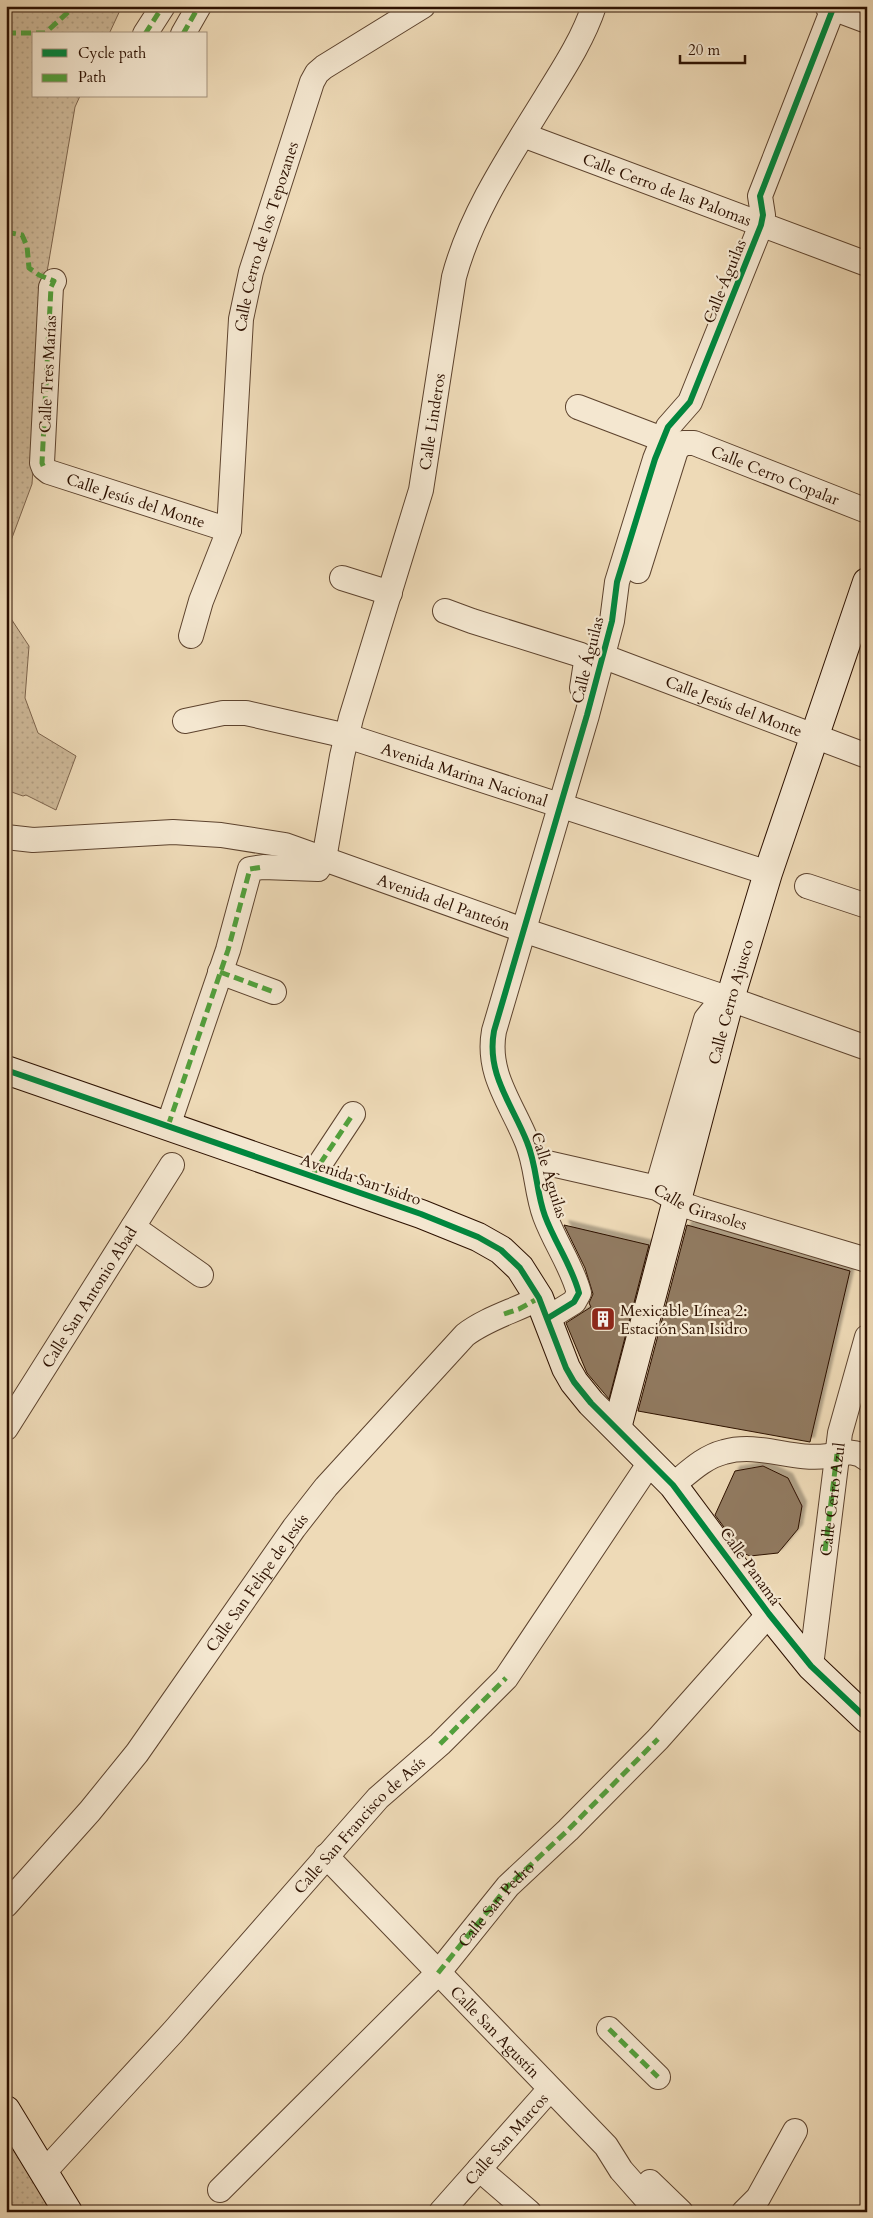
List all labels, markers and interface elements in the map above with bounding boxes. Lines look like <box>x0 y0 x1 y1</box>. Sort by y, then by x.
legend <box>32 32 208 98</box>
scale bar <box>680 32 746 64</box>
text: 20 m <box>688 40 720 60</box>
text: Cycle path <box>78 43 147 63</box>
text: Path <box>78 67 107 87</box>
street label: Calle Cerro de los Tepozanes <box>230 139 304 332</box>
street label: Calle Cerro de las Palomas <box>579 148 754 232</box>
street label: Calle Águilas <box>698 236 752 327</box>
street label: Calle Tres Marías <box>34 315 62 434</box>
street label: Calle Linderos <box>414 372 451 472</box>
street label: Calle Cerro Copalar <box>707 441 842 511</box>
street label: Calle Jesús del Monte <box>63 468 208 534</box>
street label: Calle Águilas <box>567 614 609 706</box>
street label: Calle Jesús del Monte <box>662 671 805 743</box>
street label: Avenida Marina Nacional <box>378 738 550 813</box>
street label: Avenida del Panteón <box>374 869 513 937</box>
street label: Calle Cerro Ajusco <box>703 937 759 1067</box>
street label: Calle Águilas <box>526 1130 573 1221</box>
street label: Avenida San Isidro <box>297 1149 424 1211</box>
street label: Calle Girasoles <box>649 1178 750 1236</box>
street label: Calle San Antonio Abad <box>37 1222 143 1372</box>
place label: Mexicable Línea 2: Estación San Isidro <box>620 1300 748 1340</box>
building icon: Mexicable Línea 2: Estación San Isidro <box>590 1306 616 1332</box>
street label: Calle Cerro Azul <box>815 1441 851 1558</box>
street label: Calle San Felipe de Jesús <box>201 1509 313 1657</box>
street label: Calle Panamá <box>714 1523 786 1610</box>
street label: Calle San Francisco de Asís <box>289 1752 430 1899</box>
street label: Calle San Pedro <box>453 1857 540 1952</box>
street label: Calle San Agustín <box>445 1981 544 2083</box>
street label: Calle San Marcos <box>460 2088 554 2190</box>

